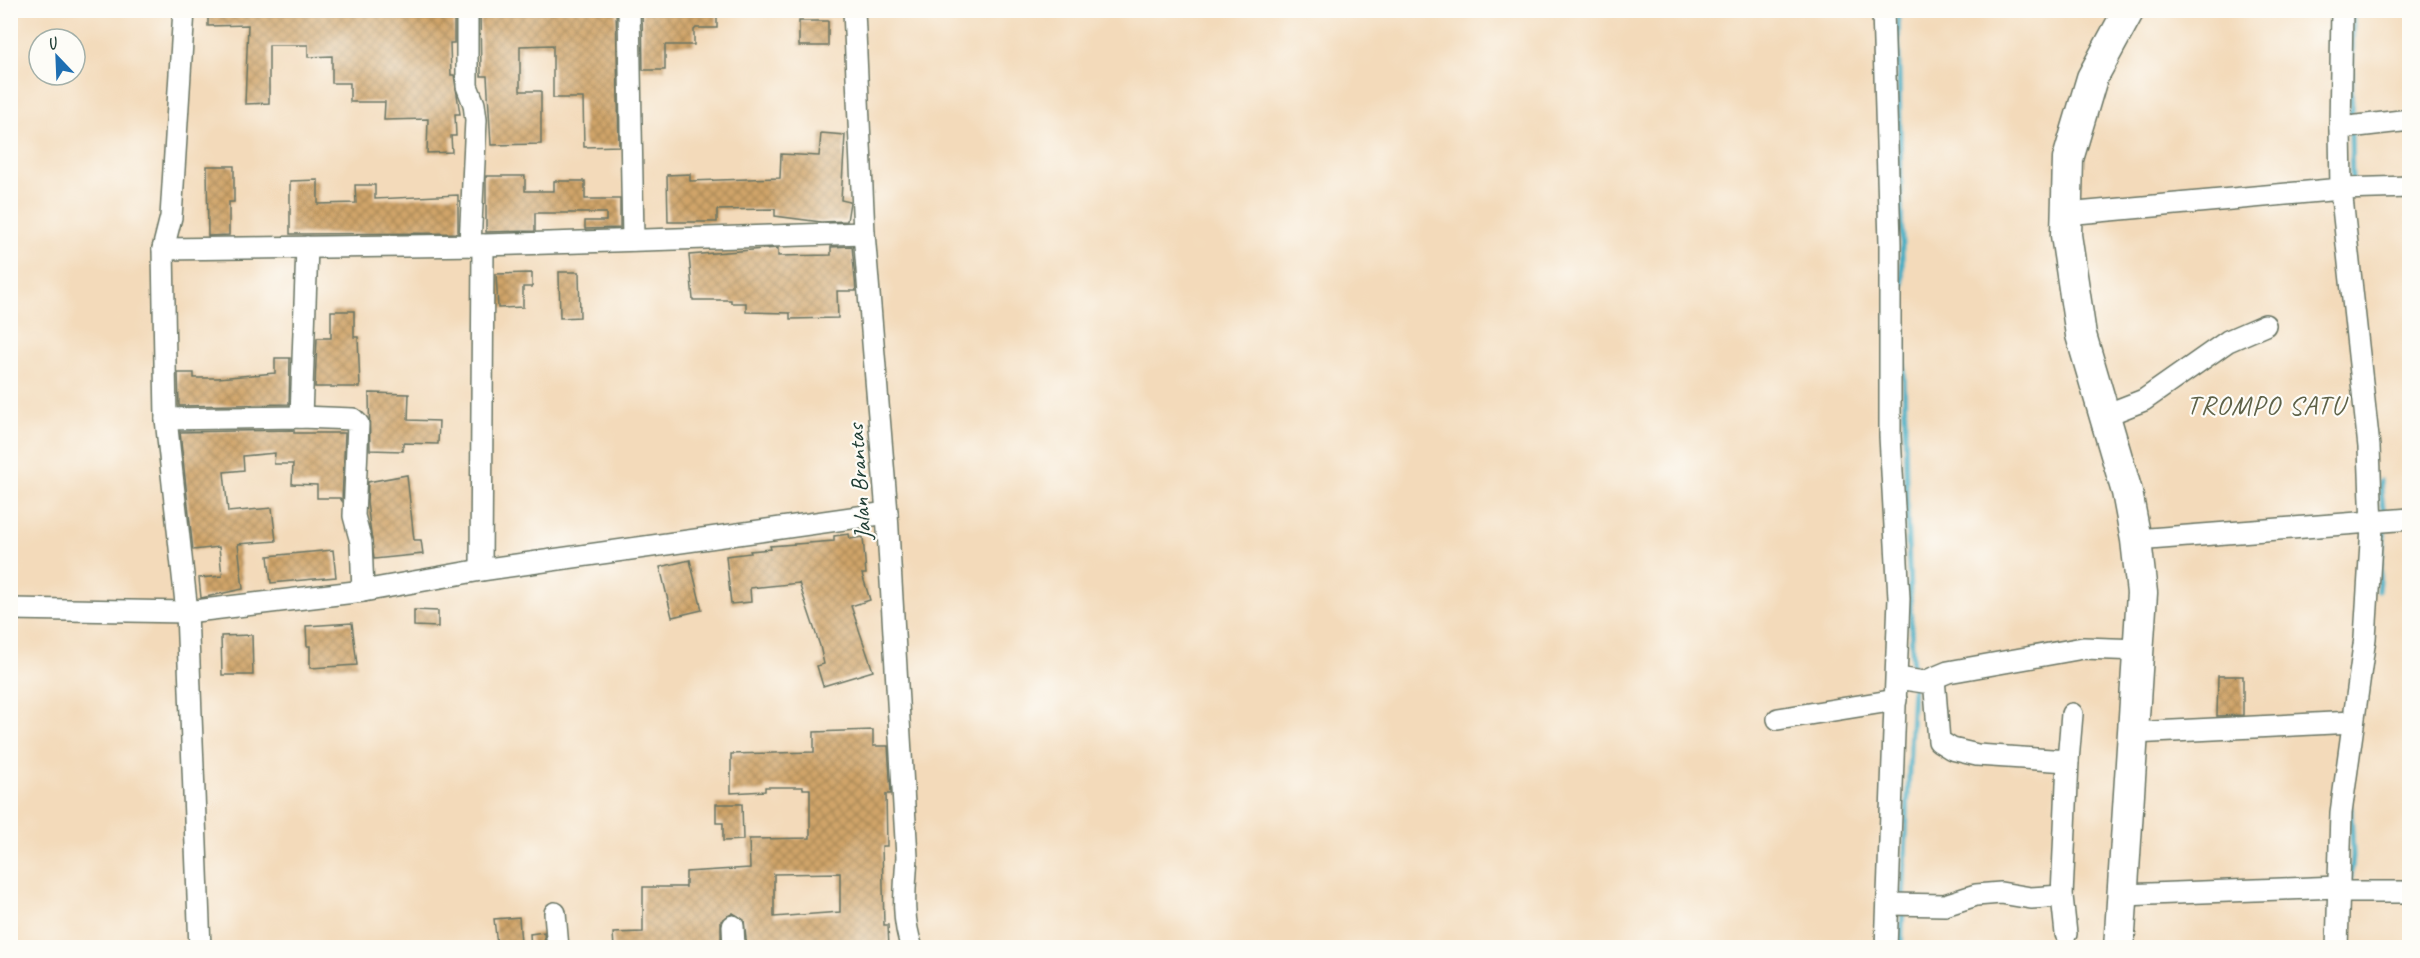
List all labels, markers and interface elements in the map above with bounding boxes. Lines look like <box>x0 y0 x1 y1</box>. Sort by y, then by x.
north arrow <box>27 27 87 87</box>
text: U <box>44 32 62 55</box>
district label: TROMPO SATU <box>2187 388 2349 422</box>
street label: Jalan Brantas <box>840 421 878 542</box>

